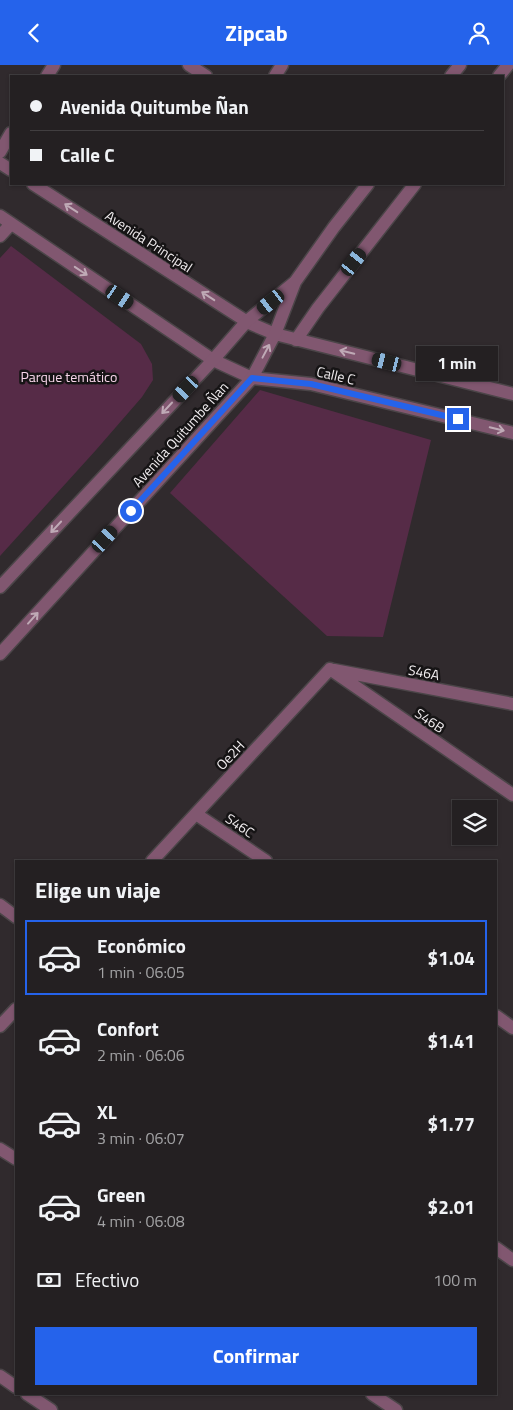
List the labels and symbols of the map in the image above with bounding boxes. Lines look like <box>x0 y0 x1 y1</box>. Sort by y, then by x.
one-way arrow <box>65 203 79 213</box>
street label: Avenida Principal <box>101 205 197 277</box>
car <box>338 246 369 278</box>
one-way arrow <box>74 266 88 276</box>
car <box>103 282 136 312</box>
car <box>254 287 287 317</box>
one-way arrow <box>202 291 216 301</box>
one-way arrow <box>261 344 271 359</box>
one-way arrow <box>339 347 355 356</box>
callout: 1 min <box>417 347 499 381</box>
car <box>370 351 403 373</box>
street label: Calle C <box>315 360 358 390</box>
park label: Parque temático <box>21 366 117 387</box>
car <box>170 373 201 405</box>
street label: Avenida Quitumbe Ñan <box>127 377 233 491</box>
one-way arrow <box>161 402 173 415</box>
route end <box>447 408 469 430</box>
one-way arrow <box>488 425 504 434</box>
route start <box>120 500 142 522</box>
one-way arrow <box>50 521 62 534</box>
car <box>89 523 120 555</box>
one-way arrow <box>27 612 39 625</box>
street label: S46A <box>406 659 442 685</box>
street label: S46B <box>411 702 449 738</box>
street label: Oe2H <box>211 736 249 774</box>
street label: S46C <box>221 808 259 843</box>

